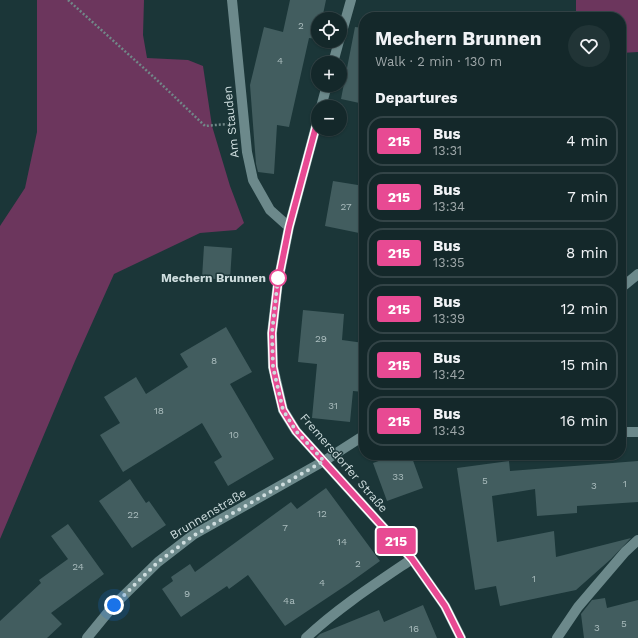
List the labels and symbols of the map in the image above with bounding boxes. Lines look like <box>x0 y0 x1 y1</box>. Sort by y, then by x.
house number: 2 <box>298 20 304 31</box>
house number: 4 <box>277 55 283 66</box>
street label: Am Stauden <box>220 85 242 159</box>
house number: 27 <box>340 201 352 212</box>
marker: Mechern Brunnen <box>269 269 287 287</box>
place label: Mechern Brunnen <box>161 271 266 285</box>
house number: 29 <box>315 333 327 344</box>
house number: 8 <box>211 355 217 366</box>
house number: 31 <box>328 400 338 411</box>
house number: 18 <box>154 405 164 416</box>
street label: Fremersdorfer Straße <box>297 411 391 515</box>
house number: 10 <box>229 429 239 440</box>
house number: 33 <box>392 471 404 482</box>
house number: 5 <box>482 475 488 486</box>
house number: 1 <box>623 478 627 489</box>
house number: 3 <box>591 480 597 491</box>
street label: Brunnenstraße <box>167 486 249 542</box>
house number: 12 <box>317 508 327 519</box>
house number: 22 <box>127 509 139 520</box>
house number: 7 <box>282 522 288 533</box>
line badge: 215 <box>373 528 419 554</box>
house number: 14 <box>337 536 347 547</box>
house number: 2 <box>355 558 361 569</box>
house number: 24 <box>72 561 84 572</box>
house number: 1 <box>532 573 536 584</box>
house number: 4 <box>319 577 325 588</box>
house number: 9 <box>184 588 190 599</box>
your location <box>104 595 124 615</box>
house number: 4a <box>283 595 295 606</box>
house number: 5 <box>621 618 627 629</box>
house number: 3 <box>594 622 600 633</box>
house number: 16 <box>409 623 419 634</box>

